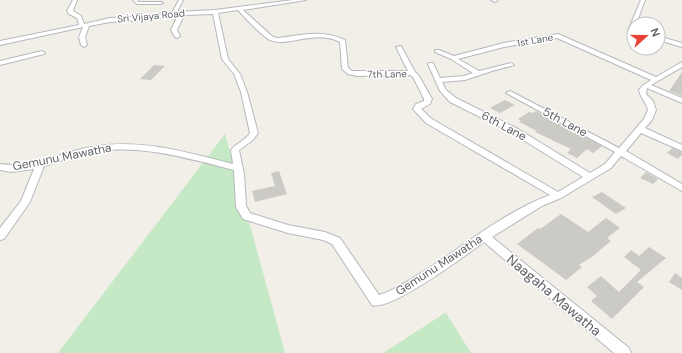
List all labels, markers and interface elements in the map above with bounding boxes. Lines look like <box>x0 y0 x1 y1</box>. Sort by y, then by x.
street label: Sri Vijaya Road <box>117 7 185 25</box>
north arrow <box>626 16 666 56</box>
text: N <box>647 26 663 39</box>
street label: 1st Lane <box>516 30 554 50</box>
street label: 7th Lane <box>367 67 407 81</box>
street label: 5th Lane <box>540 104 590 141</box>
street label: 6th Lane <box>479 107 530 145</box>
street label: Gemunu Mawatha <box>11 140 113 174</box>
street label: Gemunu Mawatha <box>393 231 485 299</box>
street label: Naagaha Mawatha <box>503 250 605 340</box>

